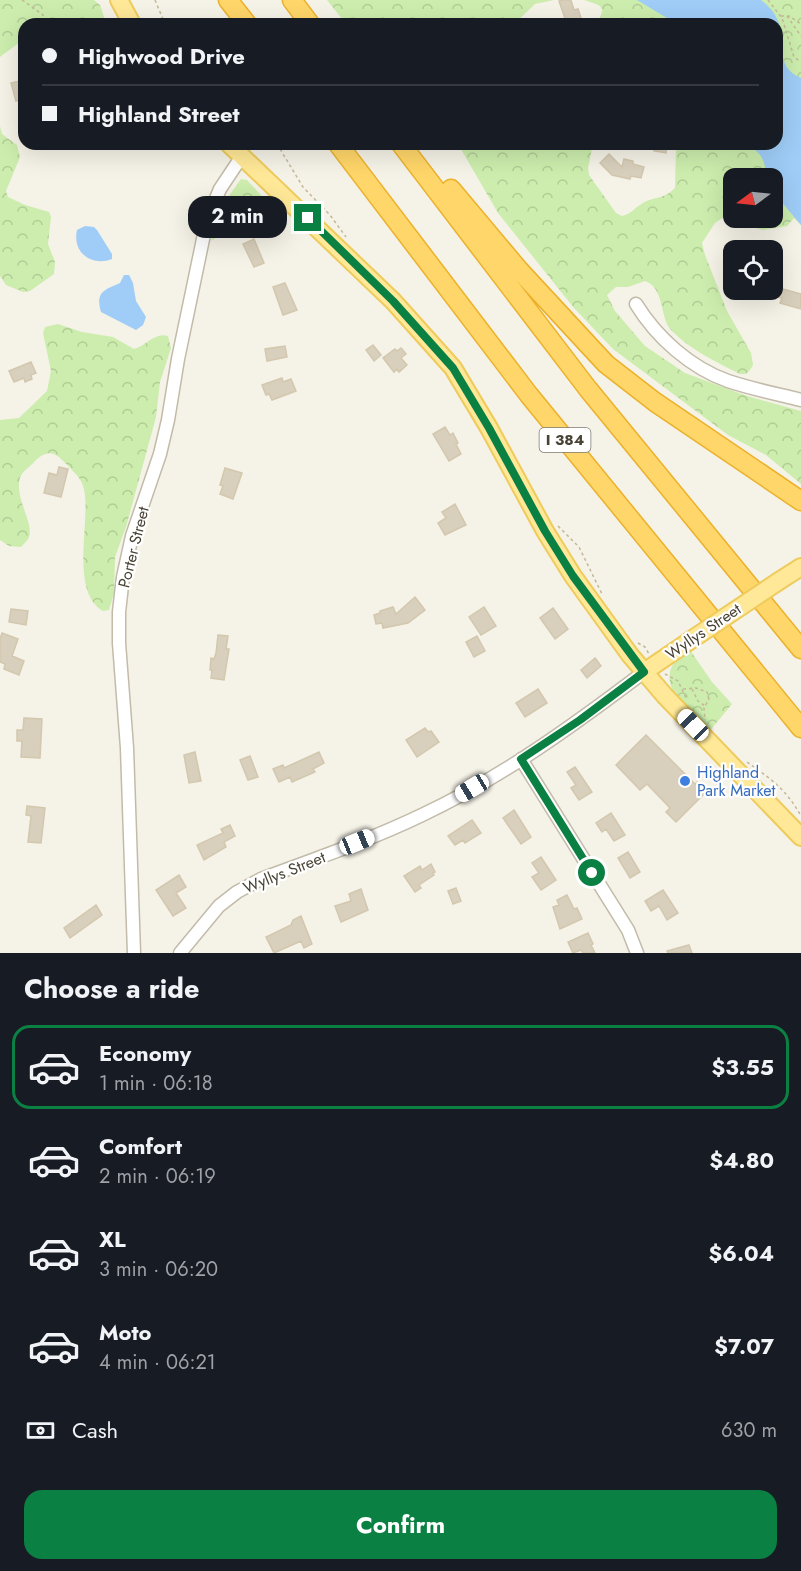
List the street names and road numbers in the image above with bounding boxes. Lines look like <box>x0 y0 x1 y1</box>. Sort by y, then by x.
road number: I 384 <box>540 428 590 452</box>
street label: Porter Street <box>112 504 155 590</box>
street label: Wyllys Street <box>661 598 746 665</box>
street label: Wyllys Street <box>240 846 329 899</box>

